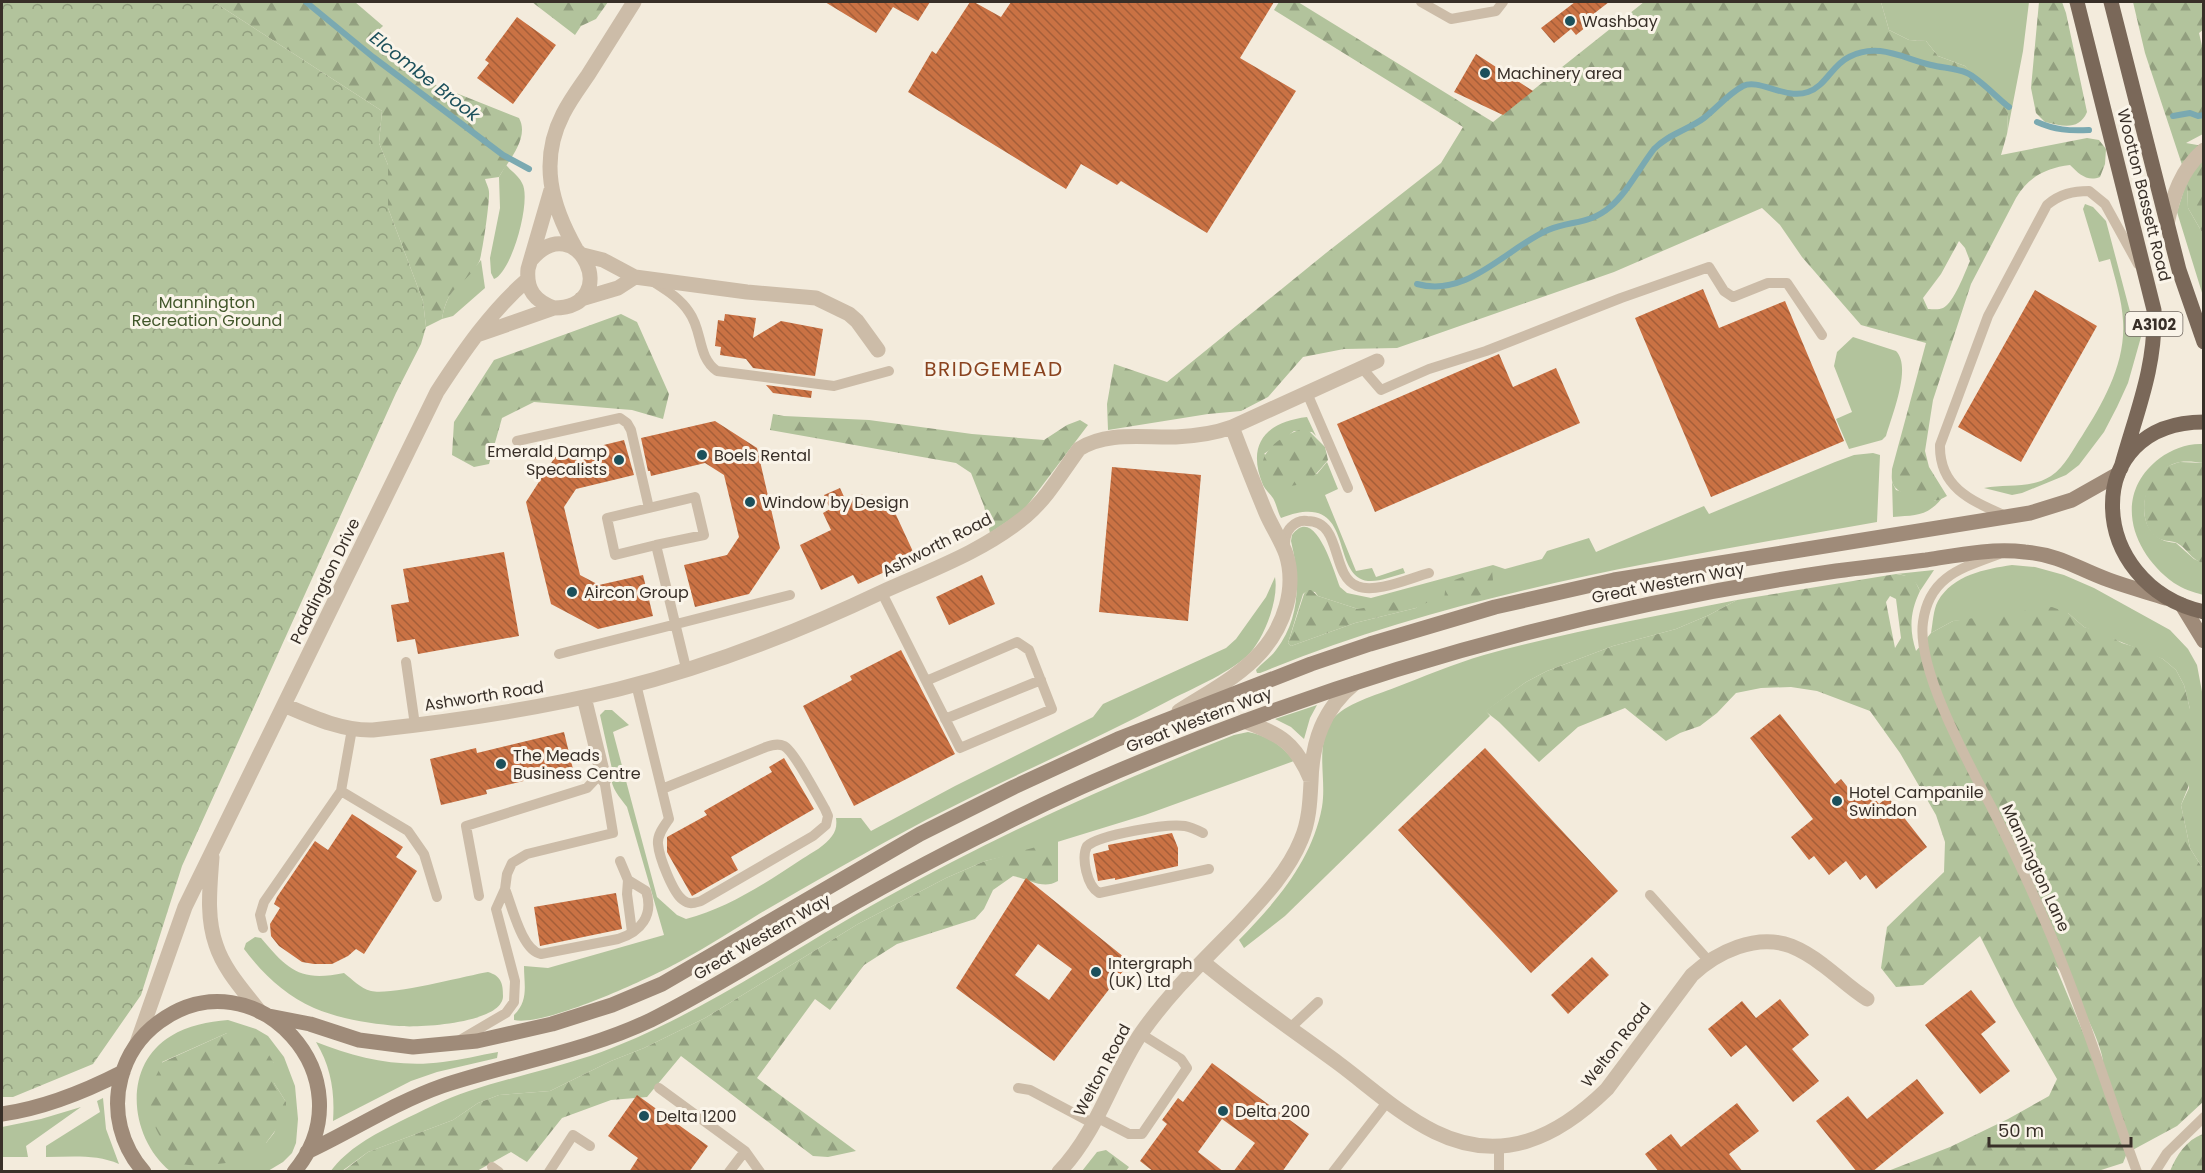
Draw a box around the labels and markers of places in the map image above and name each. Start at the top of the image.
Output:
place label: Washbay [1582,10,1658,33]
marker: Washbay [1563,14,1577,28]
place label: Machinery area [1497,62,1622,85]
marker: Machinery area [1478,66,1492,80]
place label: Emerald Damp Specalists [487,440,607,481]
place label: Boels Rental [714,444,811,467]
marker: Boels Rental [695,448,709,462]
marker: Emerald Damp Specalists [612,453,626,467]
place label: Window by Design [762,491,909,514]
marker: Window by Design [743,495,757,509]
place label: Aircon Group [584,581,689,604]
marker: Aircon Group [565,585,579,599]
place label: The Meads Business Centre [513,744,641,785]
marker: The Meads Business Centre [494,757,508,771]
place label: Hotel Campanile Swindon [1849,781,1984,822]
marker: Hotel Campanile Swindon [1830,794,1844,808]
place label: Intergraph (UK) Ltd [1108,952,1193,993]
marker: Intergraph (UK) Ltd [1089,965,1103,979]
place label: Delta 200 [1235,1100,1310,1123]
marker: Delta 200 [1216,1104,1230,1118]
place label: Delta 1200 [656,1105,737,1128]
marker: Delta 1200 [637,1109,651,1123]

